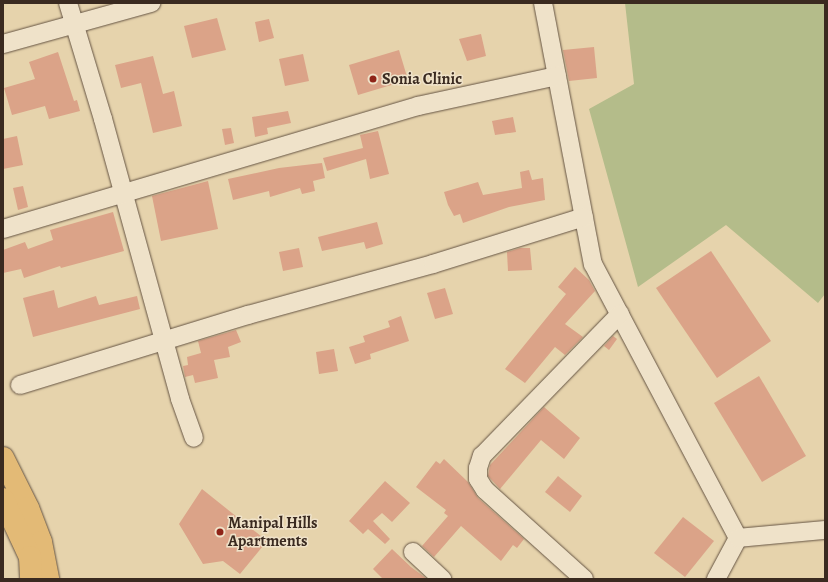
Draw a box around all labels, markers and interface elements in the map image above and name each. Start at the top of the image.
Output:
place label: Sonia Clinic [382,69,462,89]
marker: Sonia Clinic [367,73,379,85]
place label: Manipal Hills Apartments [228,513,317,551]
marker: Manipal Hills Apartments [215,527,225,537]

